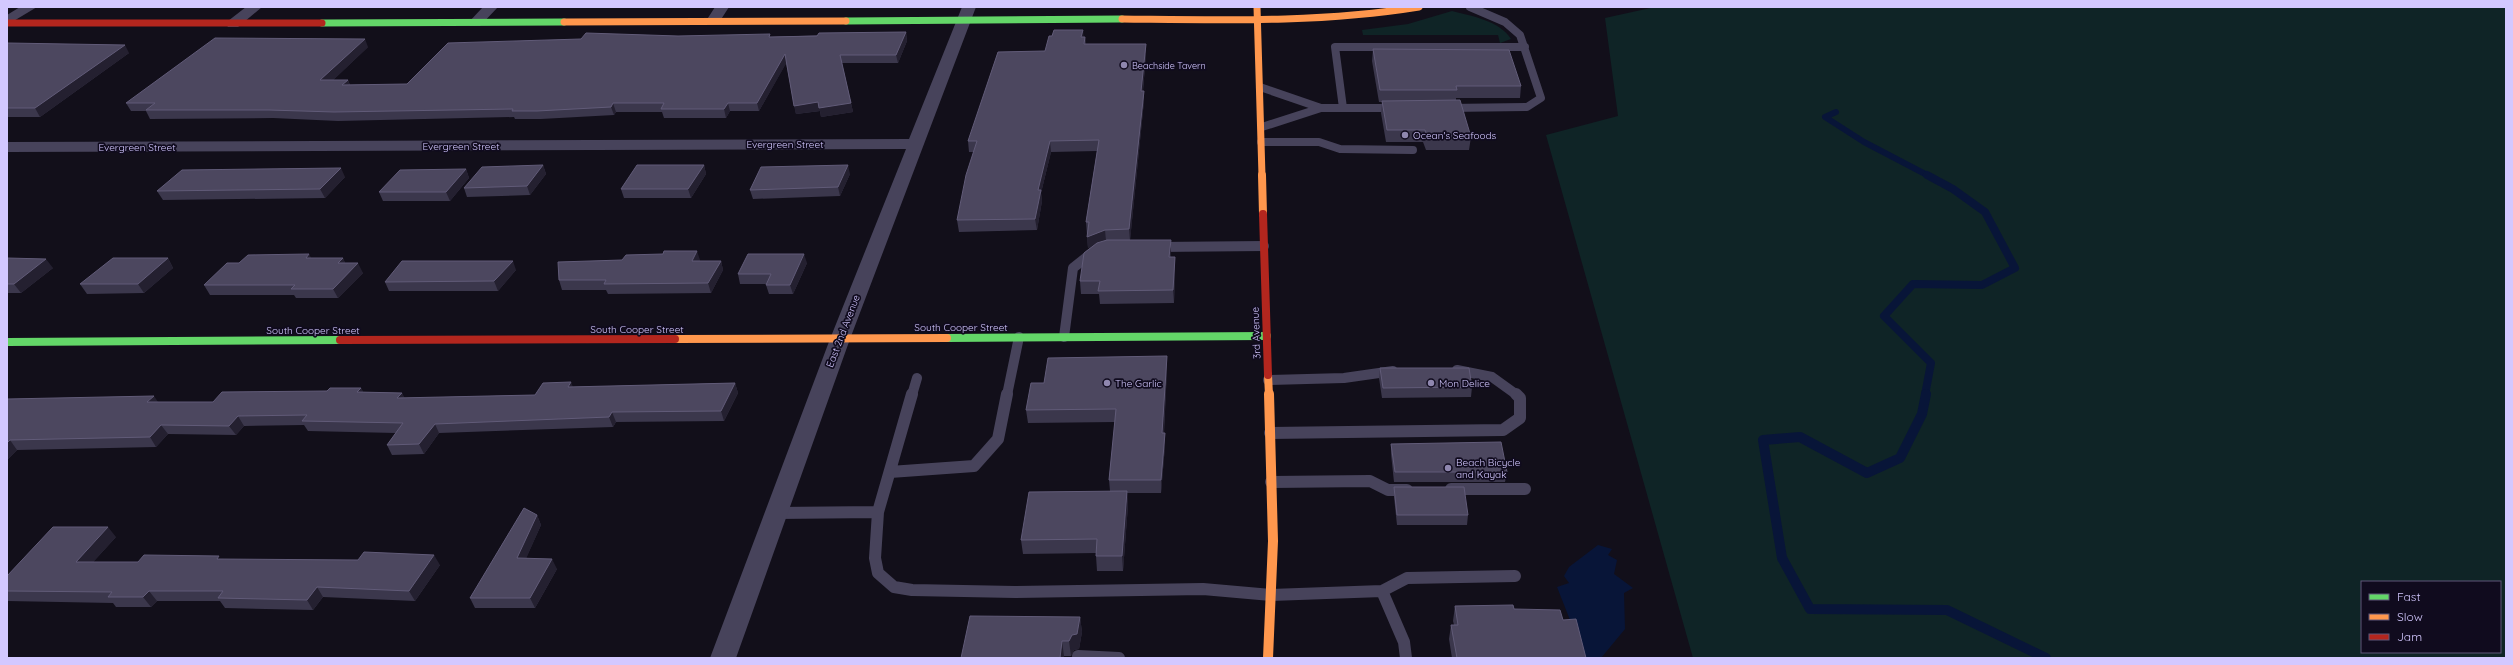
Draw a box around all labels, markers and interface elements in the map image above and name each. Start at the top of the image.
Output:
marker: Beachside Tavern [1119,60,1129,70]
place label: Beachside Tavern [1132,60,1206,71]
place label: Ocean's Seafoods [1413,129,1497,142]
marker: Ocean's Seafoods [1400,130,1410,140]
street label: Evergreen Street [746,138,824,151]
street label: Evergreen Street [422,140,500,153]
street label: Evergreen Street [98,141,176,154]
street label: East 2nd Avenue [823,292,863,369]
street label: 3rd Avenue [1249,307,1263,359]
street label: South Cooper Street [914,321,1008,334]
street label: South Cooper Street [590,323,684,336]
street label: South Cooper Street [266,324,360,337]
place label: The Garlic [1115,377,1162,390]
place label: Mon Delice [1439,377,1490,390]
marker: The Garlic [1102,378,1112,388]
marker: Mon Delice [1426,378,1436,388]
place label: Beach Bicycle and Kayak [1456,456,1521,481]
marker: Beach Bicycle and Kayak [1443,463,1453,473]
legend [2361,581,2501,653]
text: Fast [2397,589,2421,604]
text: Slow [2397,609,2423,624]
text: Jam [2397,629,2422,644]

